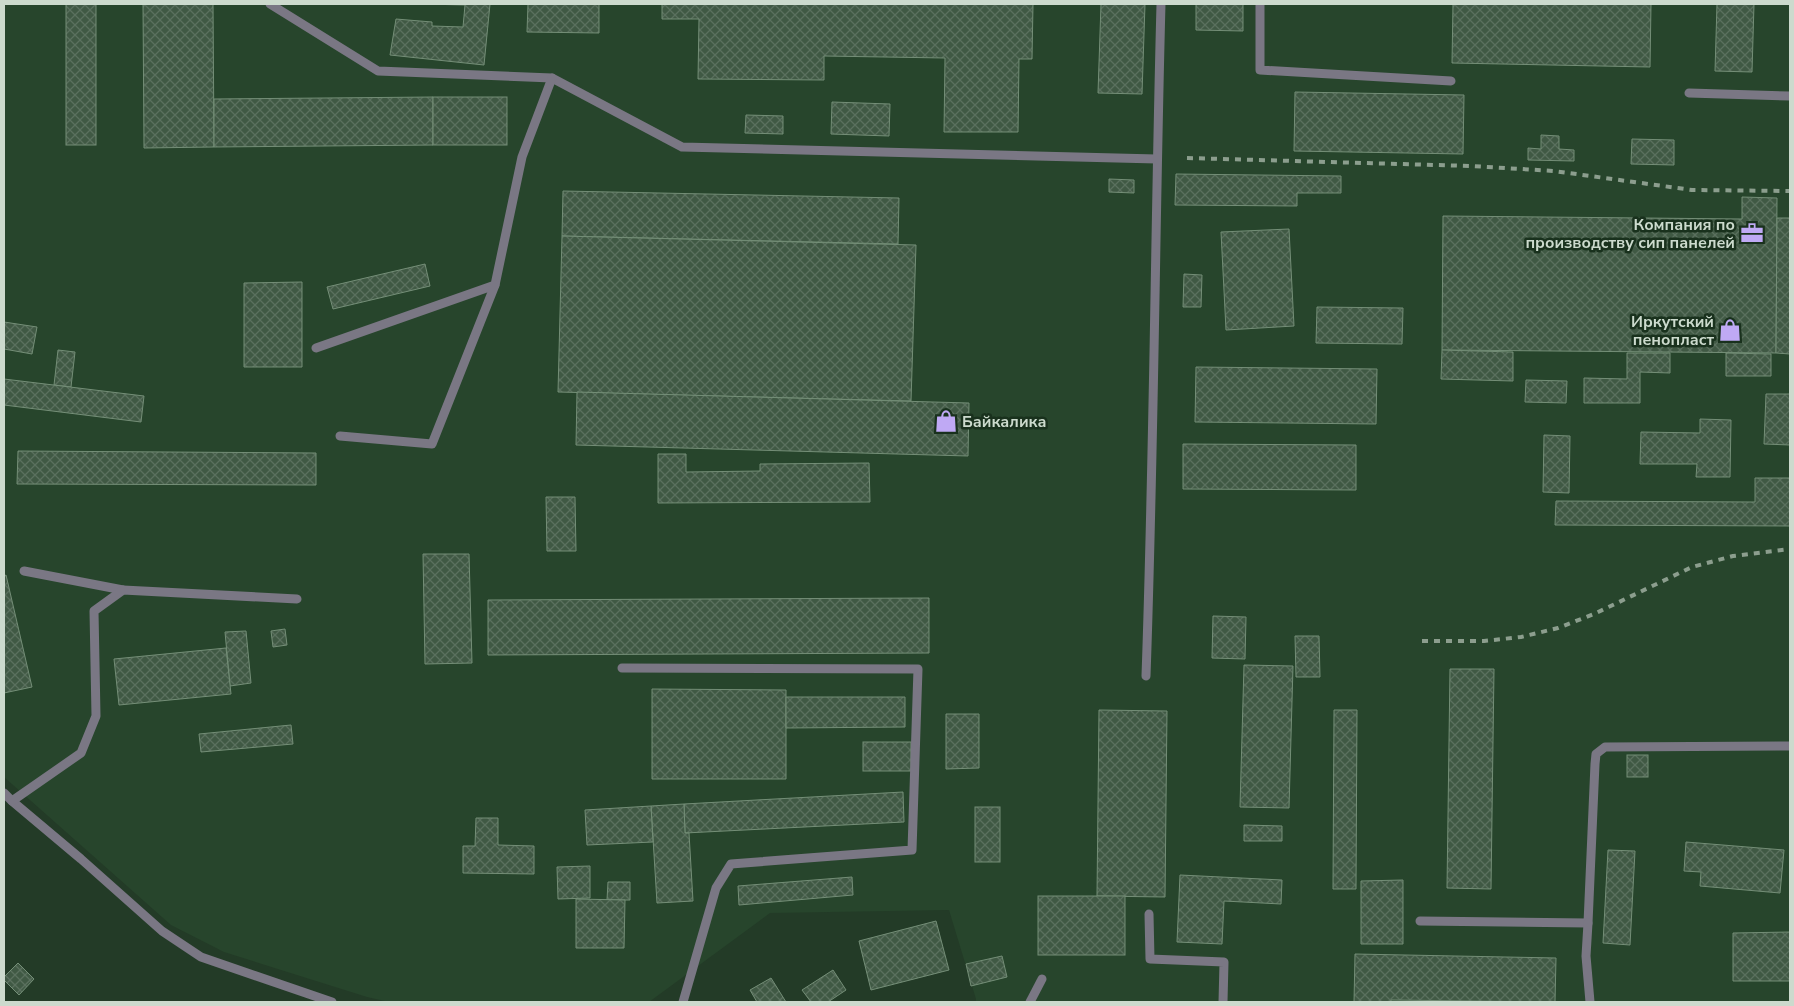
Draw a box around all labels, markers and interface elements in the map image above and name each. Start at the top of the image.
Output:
place label: Компания по производству сип панелей [1525,214,1735,254]
office icon: Компания по производству сип панелей [1739,220,1765,246]
place label: Иркутский пенопласт [1631,311,1714,351]
shop icon: Иркутский пенопласт [1717,317,1743,343]
shop icon: Байкалика [933,408,959,434]
place label: Байкалика [962,411,1046,433]

